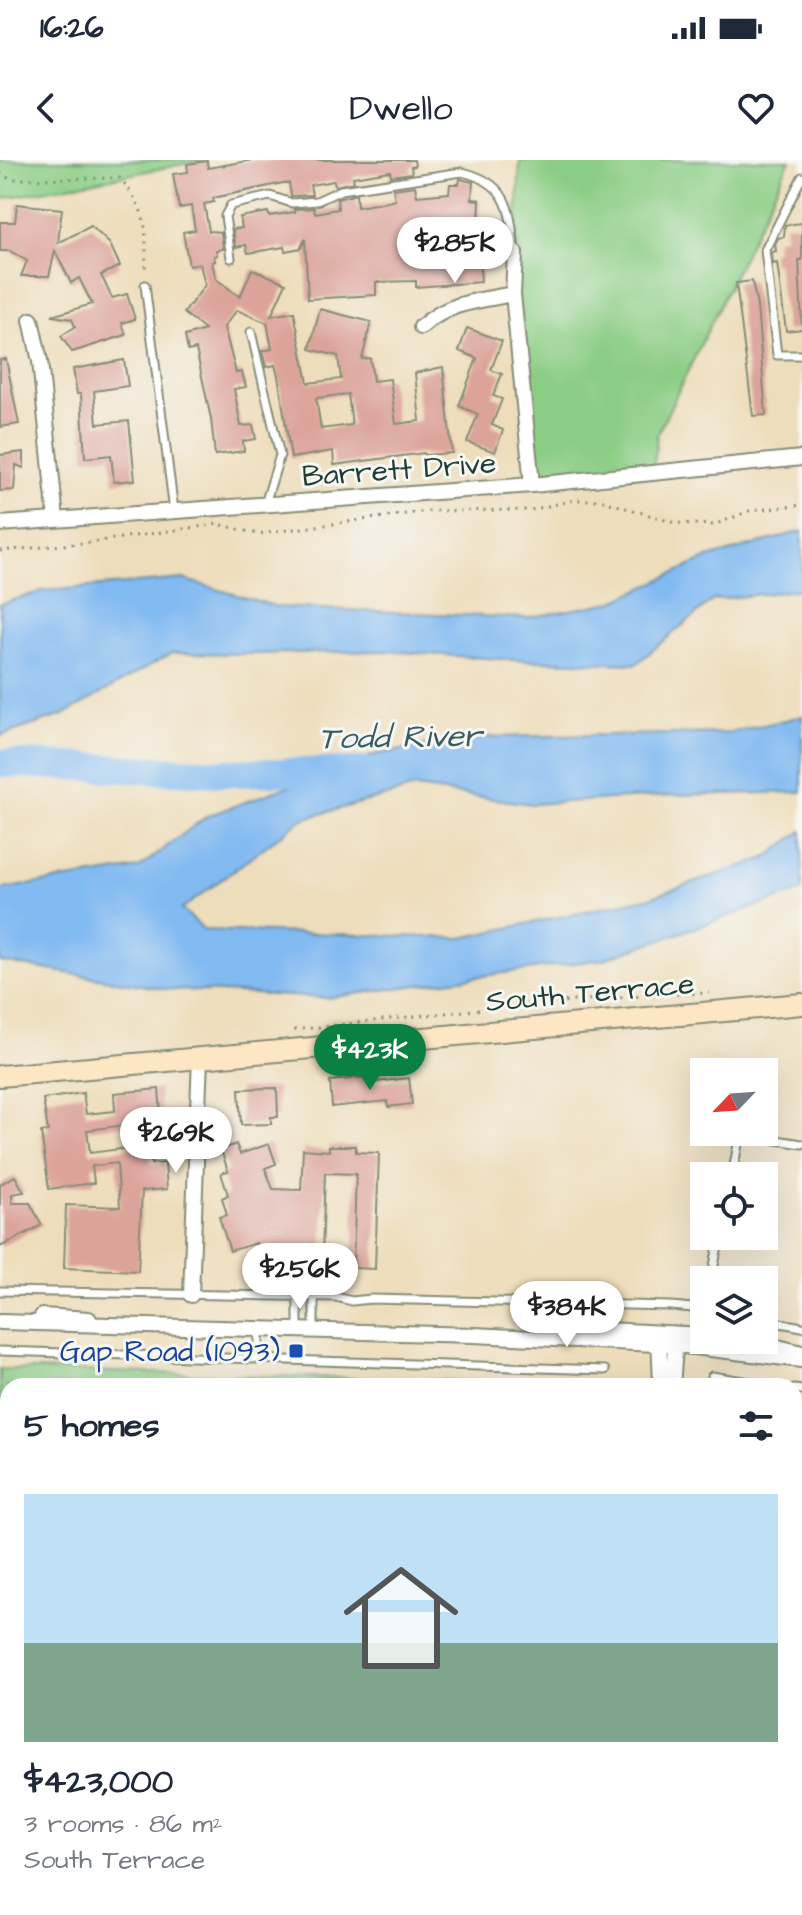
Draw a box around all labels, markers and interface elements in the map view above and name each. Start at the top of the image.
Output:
text: 16:26 [40,7,104,49]
text: Dwello [349,83,453,134]
icon: back [24,86,68,130]
icon: heart [734,86,778,130]
pin: $285K [399,217,511,285]
text: $285K [415,225,495,261]
street label: Barrett Drive [301,442,498,498]
water label: Todd River [318,714,485,761]
street label: South Terrace [484,963,696,1023]
pin: $423K [314,1024,426,1092]
text: $423K [332,1032,408,1068]
north arrow [690,1058,778,1146]
map controls [690,1058,778,1354]
pin: $269K [120,1107,232,1175]
text: $269K [138,1115,214,1151]
button: locate [690,1162,778,1250]
pin: $256K [244,1243,356,1311]
text: $256K [260,1251,340,1287]
button: layers [690,1266,778,1354]
pin: $384K [511,1281,623,1349]
text: $384K [528,1289,606,1325]
place label: Gap Road (1093) [60,1331,280,1373]
marker: Gap Road (1093) [287,1342,305,1360]
text: 5 homes [24,1402,160,1450]
icon: filters [734,1404,778,1448]
icon: home [329,1546,473,1690]
text: $423,000 [24,1758,173,1806]
text: 3 rooms · 86 m² [24,1806,223,1842]
text: South Terrace [24,1842,205,1878]

